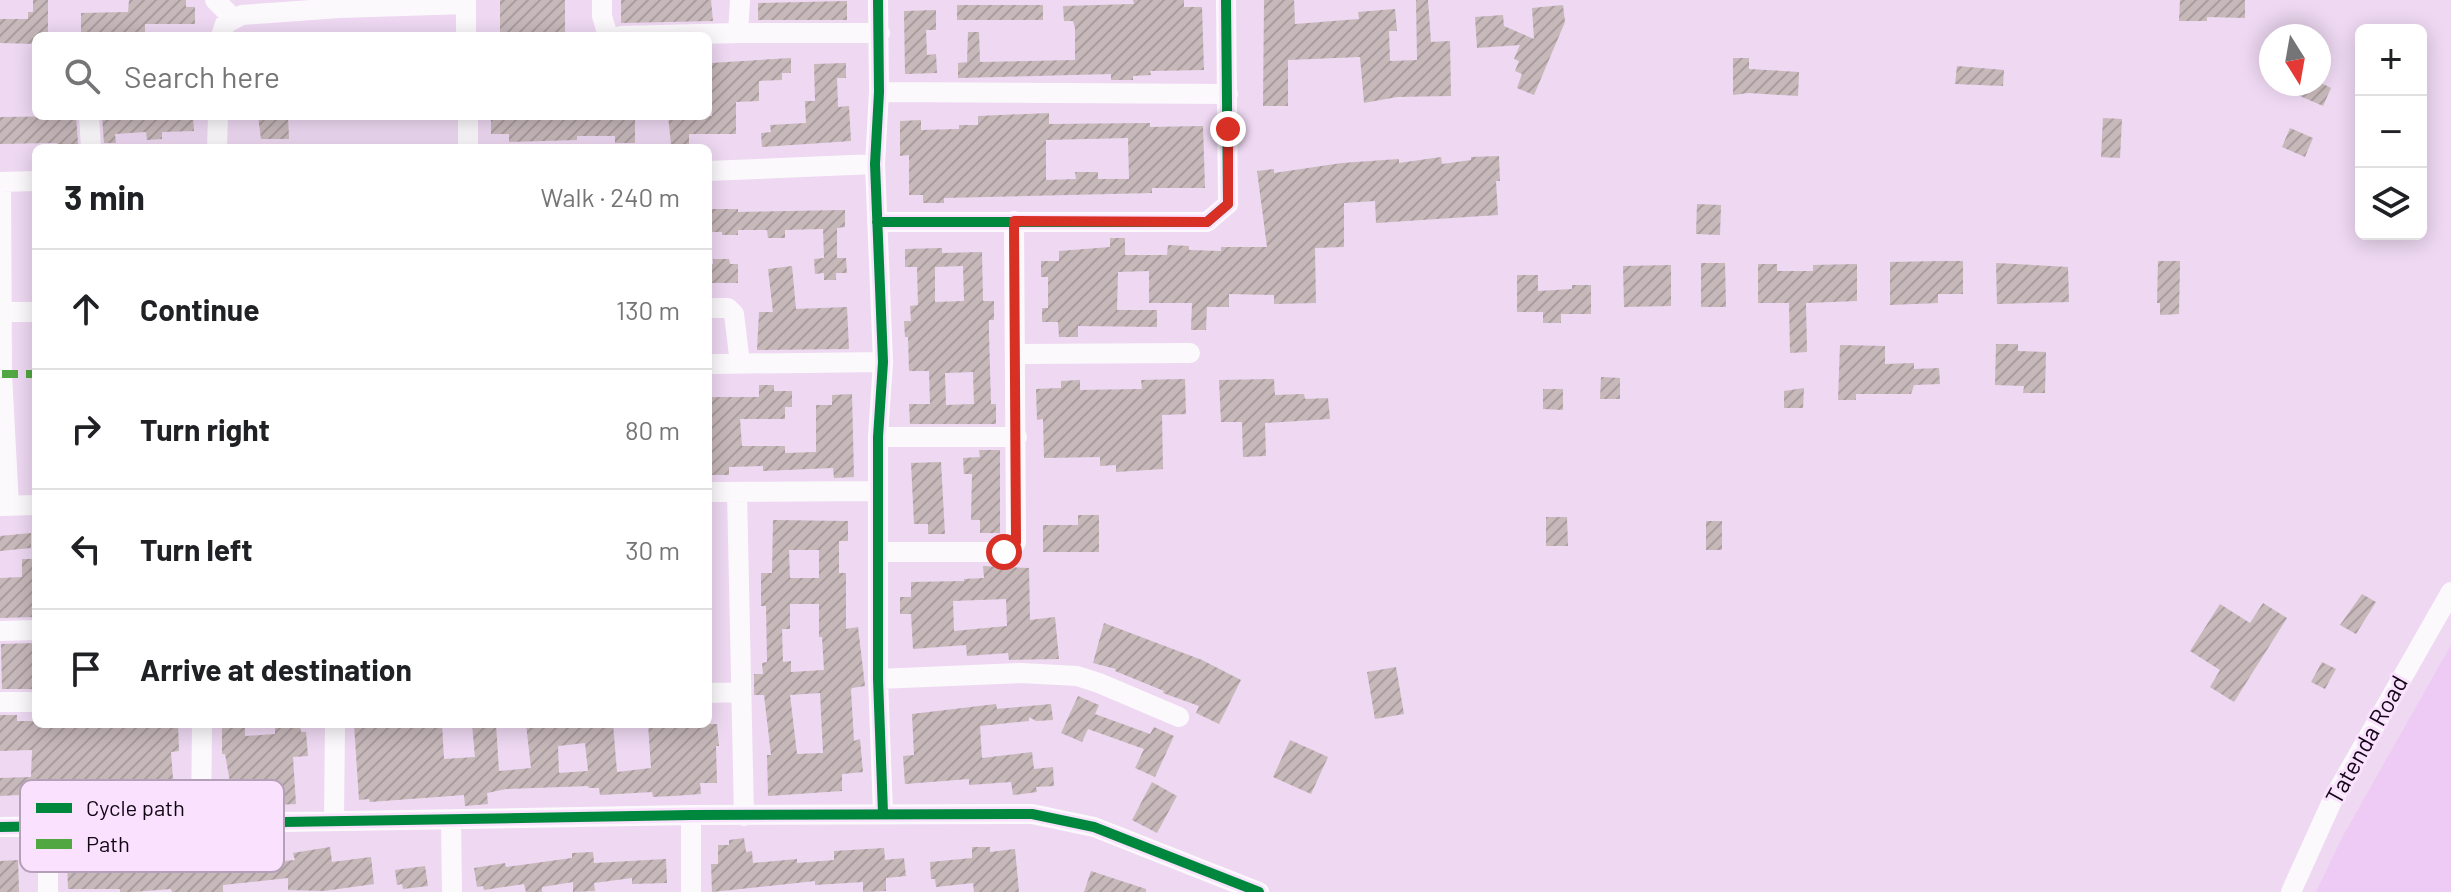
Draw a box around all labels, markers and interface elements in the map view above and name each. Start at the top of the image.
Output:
north arrow [2259,24,2331,96]
map controls [2355,24,2427,240]
button: + [2355,24,2427,96]
search box [32,32,712,120]
icon: search [60,54,104,98]
text: Search here [124,58,280,94]
button: − [2355,96,2427,168]
route end [1210,111,1246,147]
button: layers [2355,168,2427,240]
text: 3 min [64,176,145,217]
text: Walk · 240 m [541,181,680,212]
icon: ahead [64,287,108,331]
text: Continue [140,291,260,327]
text: 130 m [616,294,680,325]
icon: right [64,407,108,451]
text: Turn right [140,411,270,447]
text: 80 m [625,414,680,445]
icon: left [64,527,108,571]
text: Turn left [140,531,253,567]
text: 30 m [625,534,680,565]
route start [986,534,1022,570]
icon: arrive [64,647,108,691]
text: Arrive at destination [140,651,412,687]
street label: Tatenda Road [2318,670,2413,809]
legend [20,780,284,872]
text: Cycle path [86,794,185,820]
text: Path [86,830,130,856]

